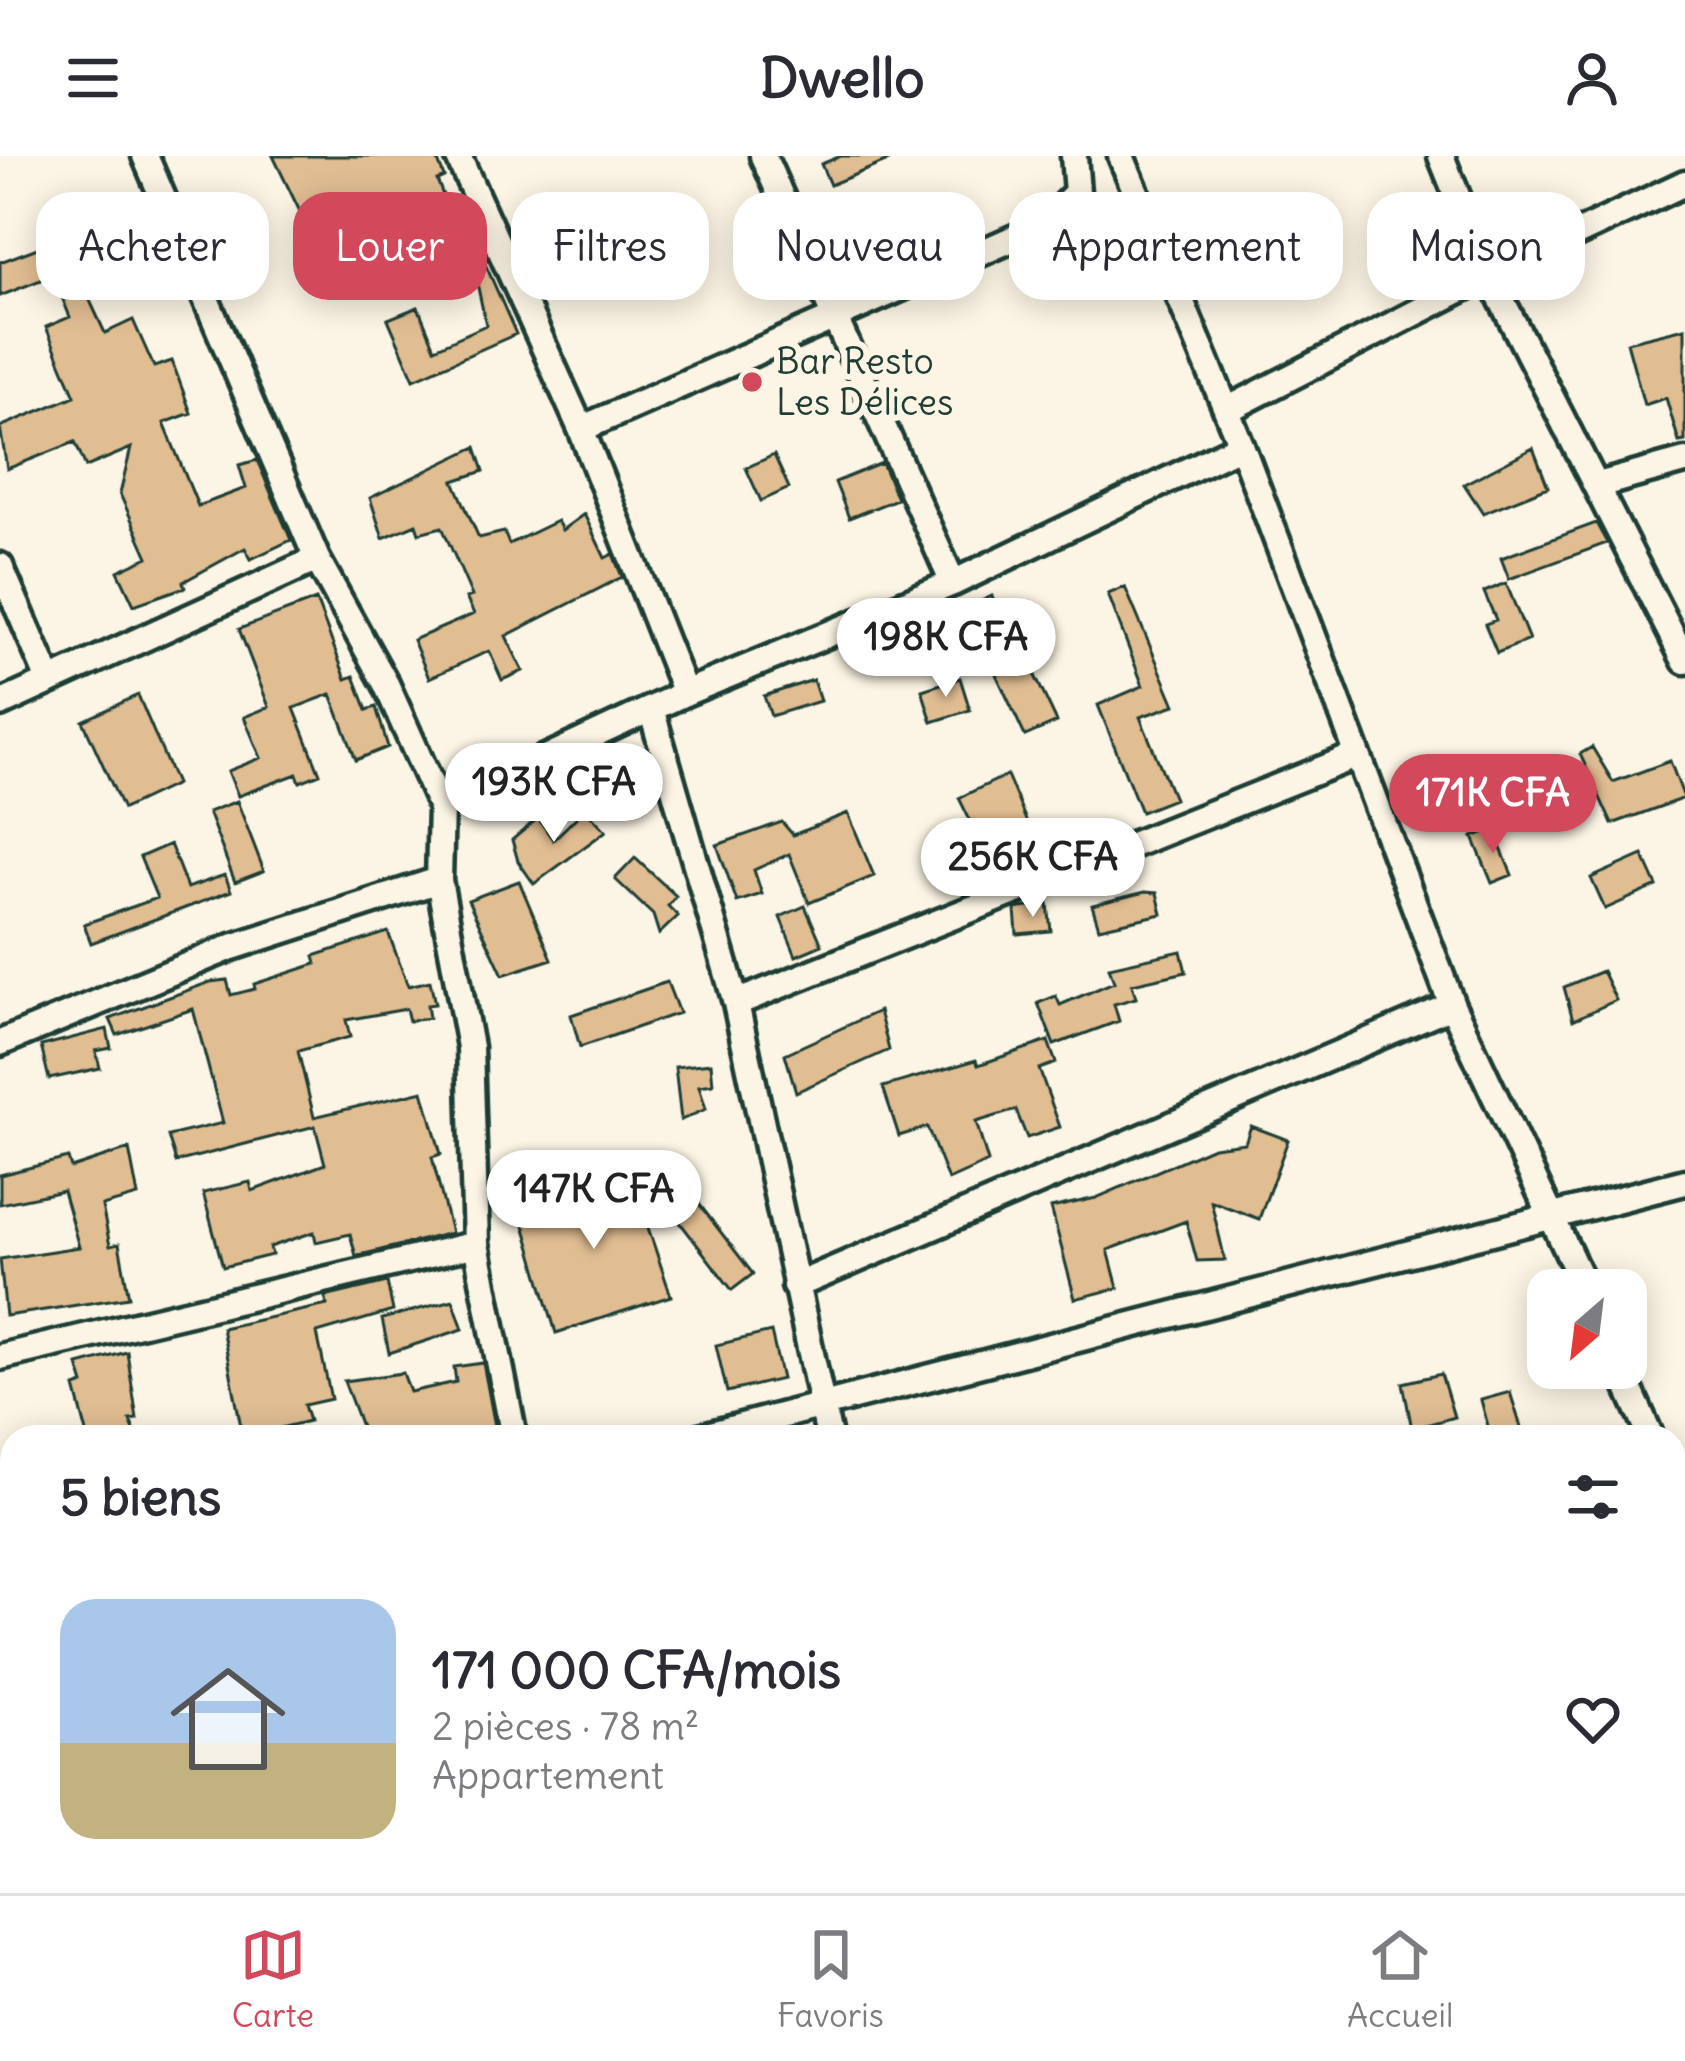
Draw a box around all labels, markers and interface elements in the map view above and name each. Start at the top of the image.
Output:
text: Dwello [760,44,925,112]
icon: menu [60,45,126,111]
icon: person [1559,45,1625,111]
chip: Acheter [36,192,269,300]
chip: Louer [293,192,487,300]
chip: Filtres [511,192,709,300]
chip: Nouveau [733,192,985,300]
chip: Appartement [1009,192,1343,300]
chip: Maison [1367,192,1585,300]
place label: Bar Resto Les Délices [776,339,953,425]
marker: Bar Resto Les Délices [739,369,765,395]
pin: 198K CFA [822,598,1070,700]
text: 198K CFA [864,612,1028,661]
pin: 193K CFA [430,743,678,845]
pin: 171K CFA [1369,754,1617,856]
text: 193K CFA [472,757,636,806]
text: 171K CFA [1416,768,1570,817]
pin: 256K CFA [909,818,1157,920]
text: 256K CFA [948,832,1118,881]
pin: 147K CFA [470,1150,718,1252]
text: 147K CFA [514,1164,674,1213]
north arrow [1527,1269,1647,1389]
map controls [1527,1269,1647,1389]
icon: filters [1560,1464,1626,1530]
text: 5 biens [60,1465,221,1529]
text: 171 000 CFA/mois [432,1638,841,1702]
icon: home [156,1647,300,1791]
icon: heart [1560,1686,1626,1752]
text: 2 pièces · 78 m² [432,1702,699,1751]
text: Appartement [432,1751,664,1800]
tab: Carte [232,1922,314,2036]
tab: Favoris [777,1922,884,2036]
tab: Accueil [1347,1922,1453,2036]

